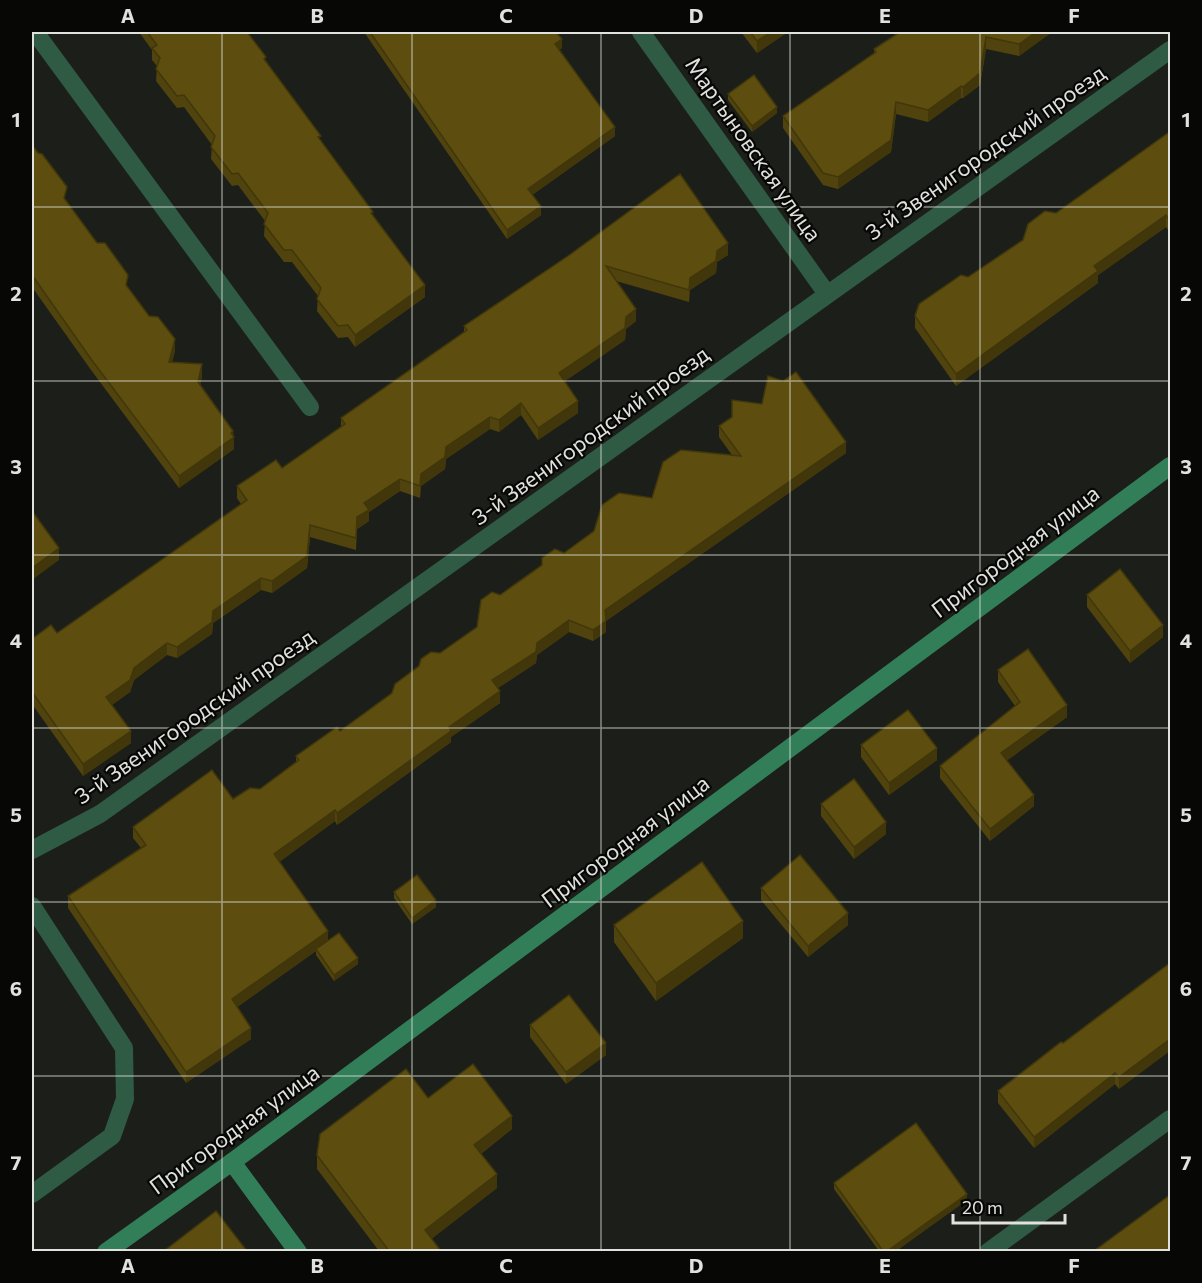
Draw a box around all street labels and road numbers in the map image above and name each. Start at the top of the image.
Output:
street label: Мартыновская улица [680,52,828,246]
street label: 3-й Звенигородский проезд [860,59,1110,245]
street label: 3-й Звенигородский проезд [466,340,714,530]
street label: Пригородная улица [926,479,1104,623]
street label: 3-й Звенигородский проезд [69,623,319,809]
street label: Пригородная улица [536,769,714,913]
street label: Пригородная улица [144,1058,324,1200]

